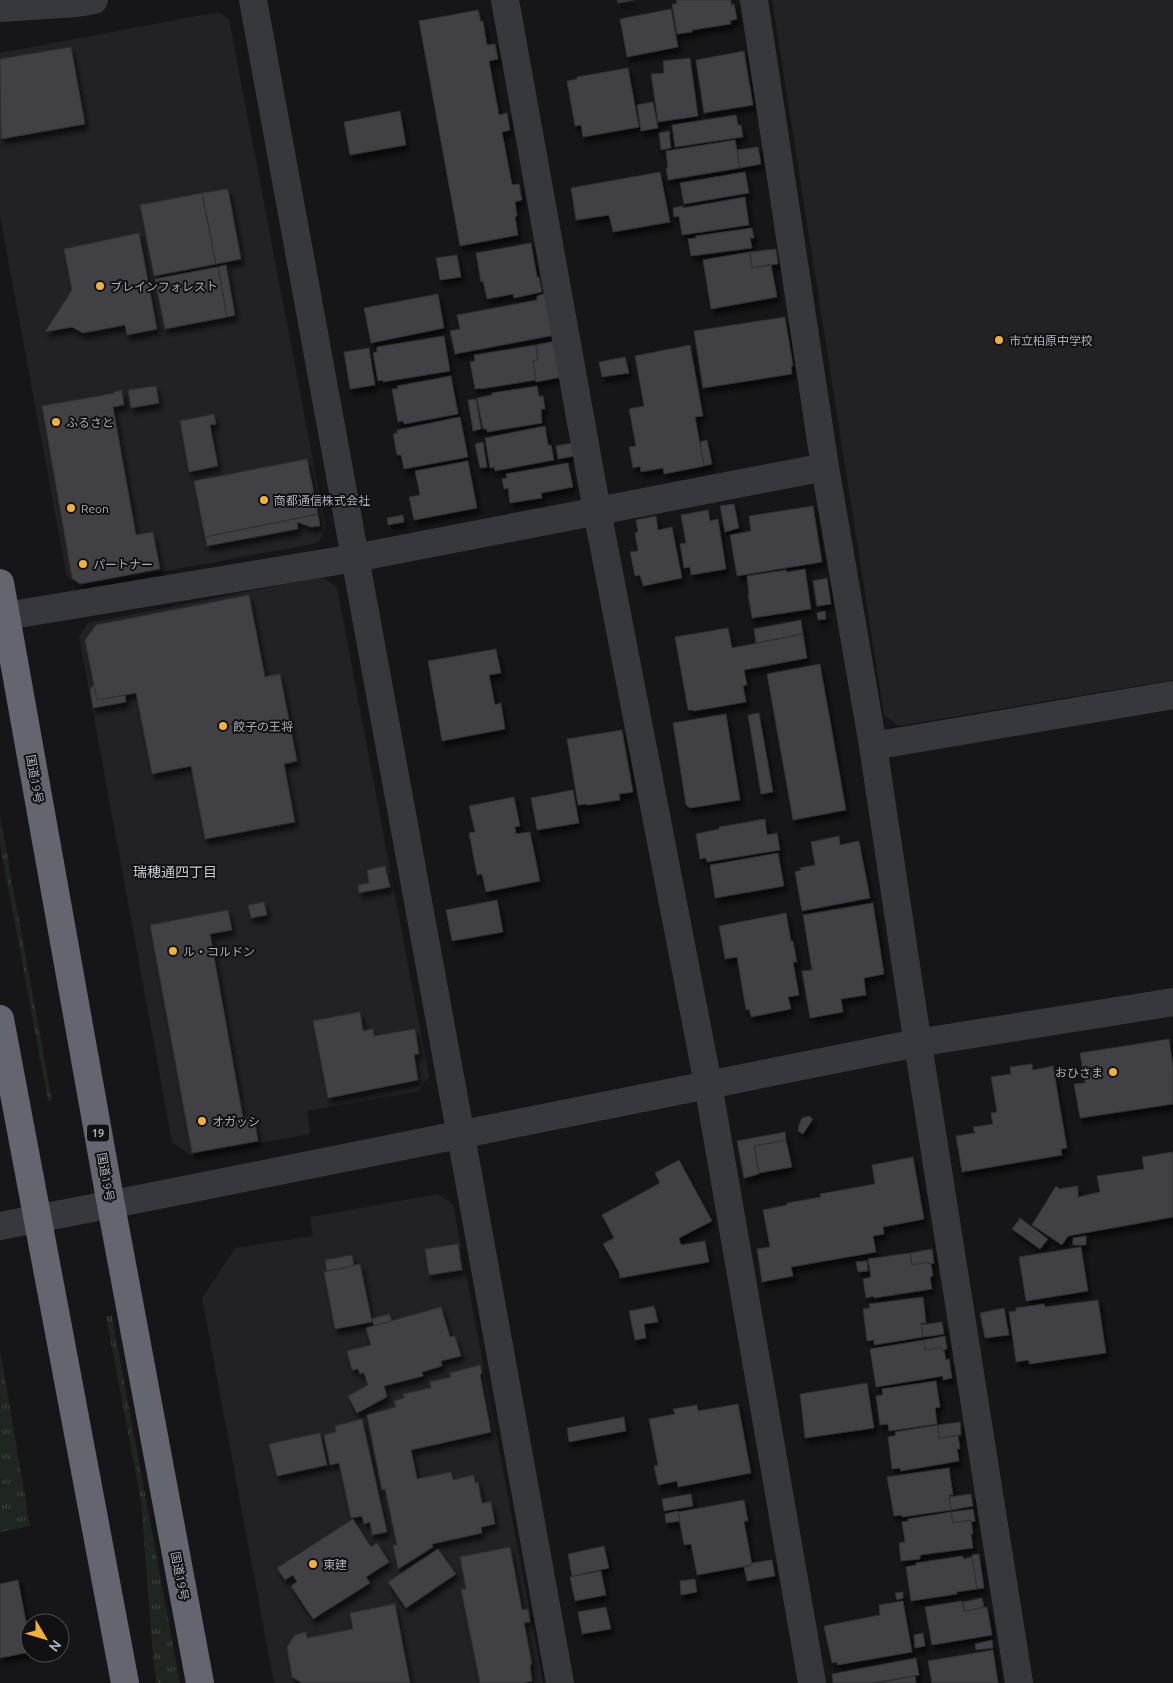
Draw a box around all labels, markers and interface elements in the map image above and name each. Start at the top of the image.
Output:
marker: ブレインフォレスト [94,280,106,292]
place label: ブレインフォレスト [110,280,218,293]
marker: 市立柏原中学校 [993,334,1005,346]
place label: 市立柏原中学校 [1009,334,1093,347]
marker: ふるさと [50,416,62,428]
place label: ふるさと [66,416,114,429]
marker: 商都通信株式会社 [258,494,270,506]
place label: 商都通信株式会社 [274,494,370,507]
marker: Reon [65,502,77,514]
place label: Reon [81,502,109,515]
marker: パートナー [77,558,89,570]
place label: パートナー [93,558,153,571]
marker: 餃子の王将 [217,720,229,732]
place label: 餃子の王将 [233,720,293,733]
street label: 国道19号 [24,753,46,805]
district label: 瑞穂通四丁目 [133,864,217,880]
marker: ル・コルドン [167,945,179,957]
place label: ル・コルドン [183,945,255,958]
place label: おひさま [1055,1066,1103,1079]
marker: おひさま [1107,1066,1119,1078]
marker: オガッシ [196,1115,208,1127]
place label: オガッシ [212,1115,260,1128]
road number: 19 [87,1124,109,1142]
street label: 国道19号 [95,1151,117,1203]
street label: 国道19号 [169,1550,191,1602]
marker: 東建 [307,1558,319,1570]
place label: 東建 [323,1558,347,1571]
north arrow [20,1613,70,1663]
text: N [46,1637,65,1655]

